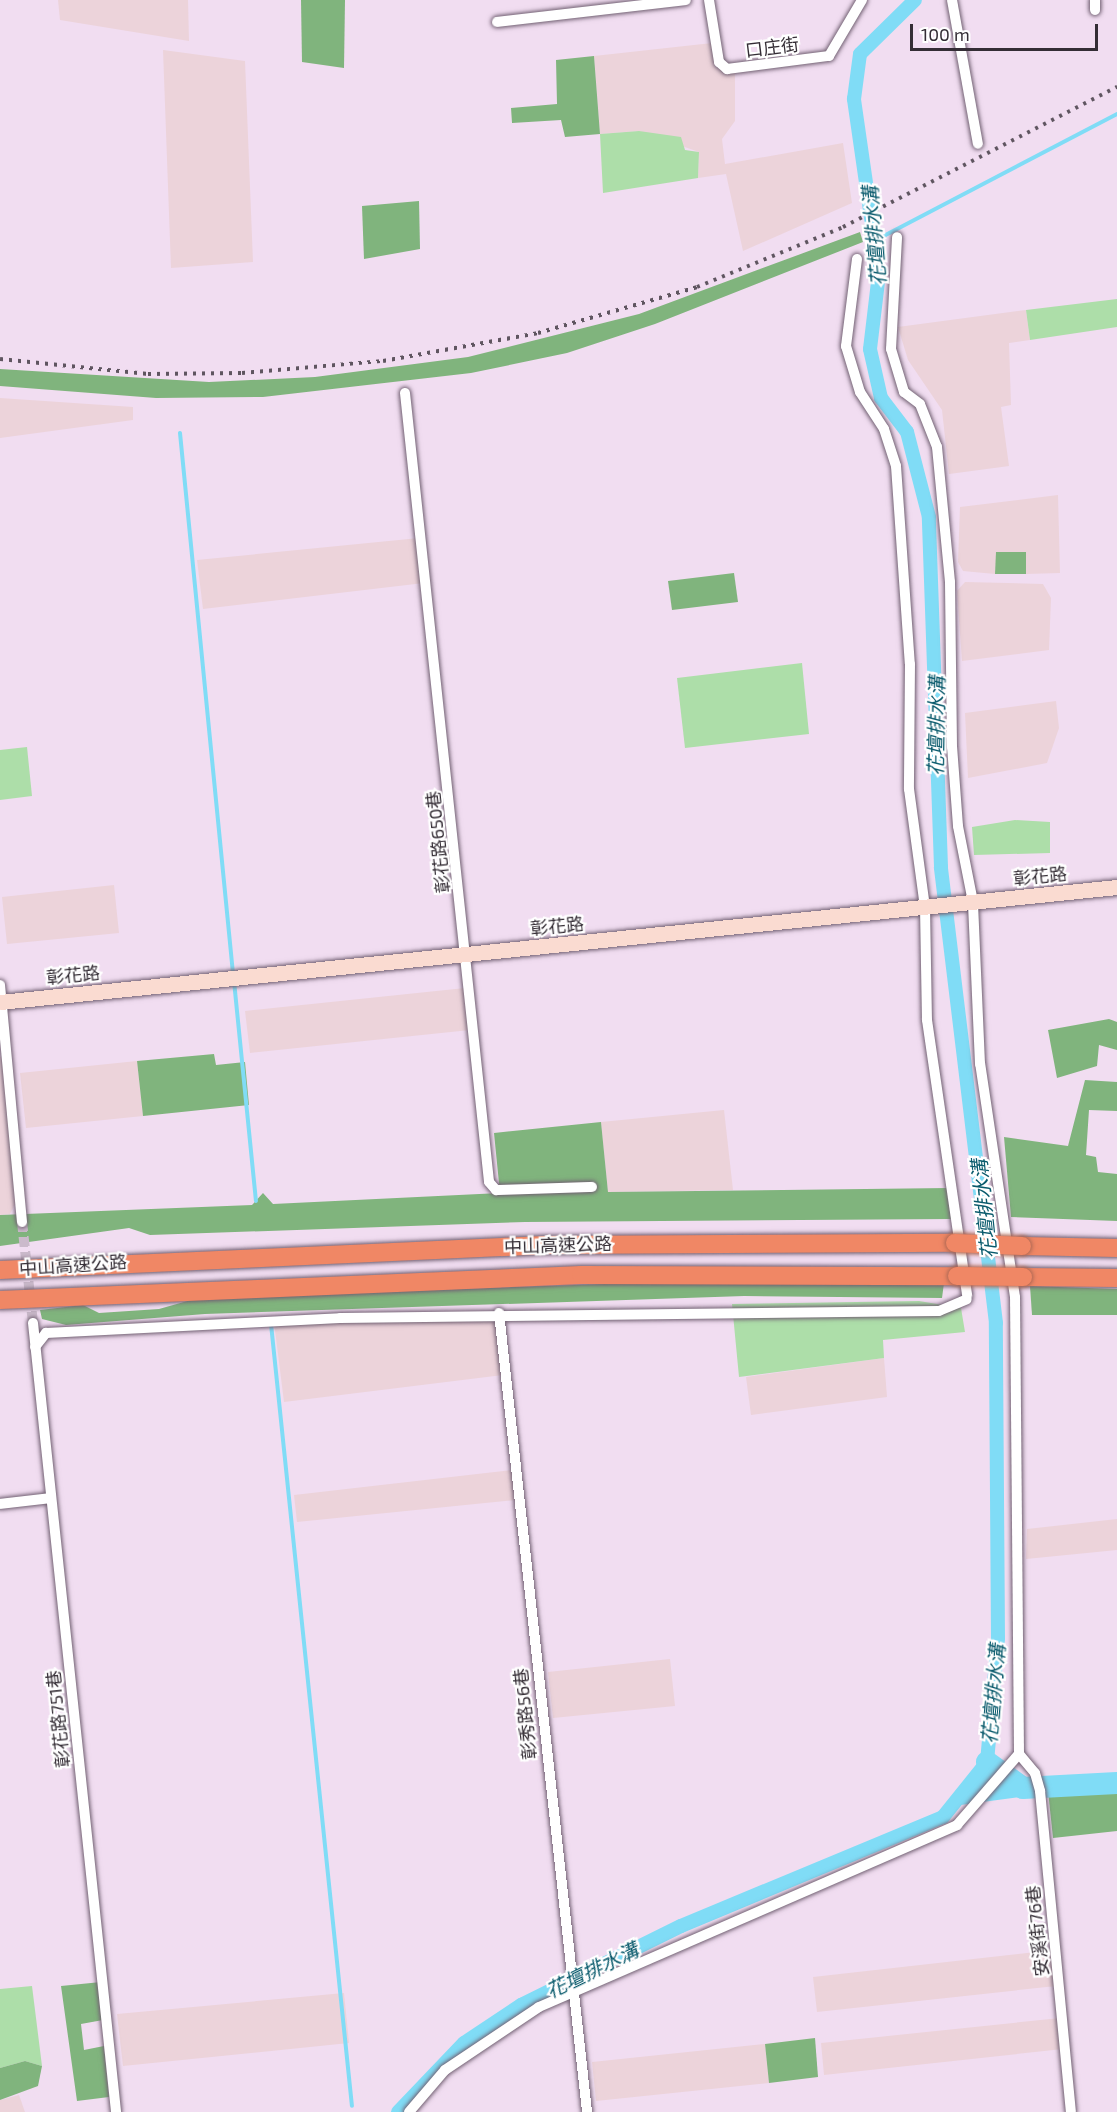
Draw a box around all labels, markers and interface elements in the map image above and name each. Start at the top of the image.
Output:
scale bar [913,12,1100,50]
text: 100 m [921,23,970,45]
street label: 口庄街 [744,33,800,61]
water label: 花壇排水溝 [858,185,890,287]
water label: 花壇排水溝 [923,676,949,776]
street label: 彰花路650巷 [422,790,454,894]
street label: 彰花路 [1012,862,1068,890]
street label: 彰花路 [529,912,585,940]
street label: 彰花路 [45,961,101,989]
water label: 花壇排水溝 [967,1158,1001,1260]
street label: 中山高速公路 [504,1232,612,1258]
street label: 中山高速公路 [18,1250,128,1280]
water label: 花壇排水溝 [977,1643,1009,1745]
street label: 彰秀路56巷 [509,1667,541,1761]
street label: 彰花路751巷 [42,1669,74,1769]
street label: 安溪街76巷 [1021,1884,1053,1978]
water label: 花壇排水溝 [542,1937,642,2003]

